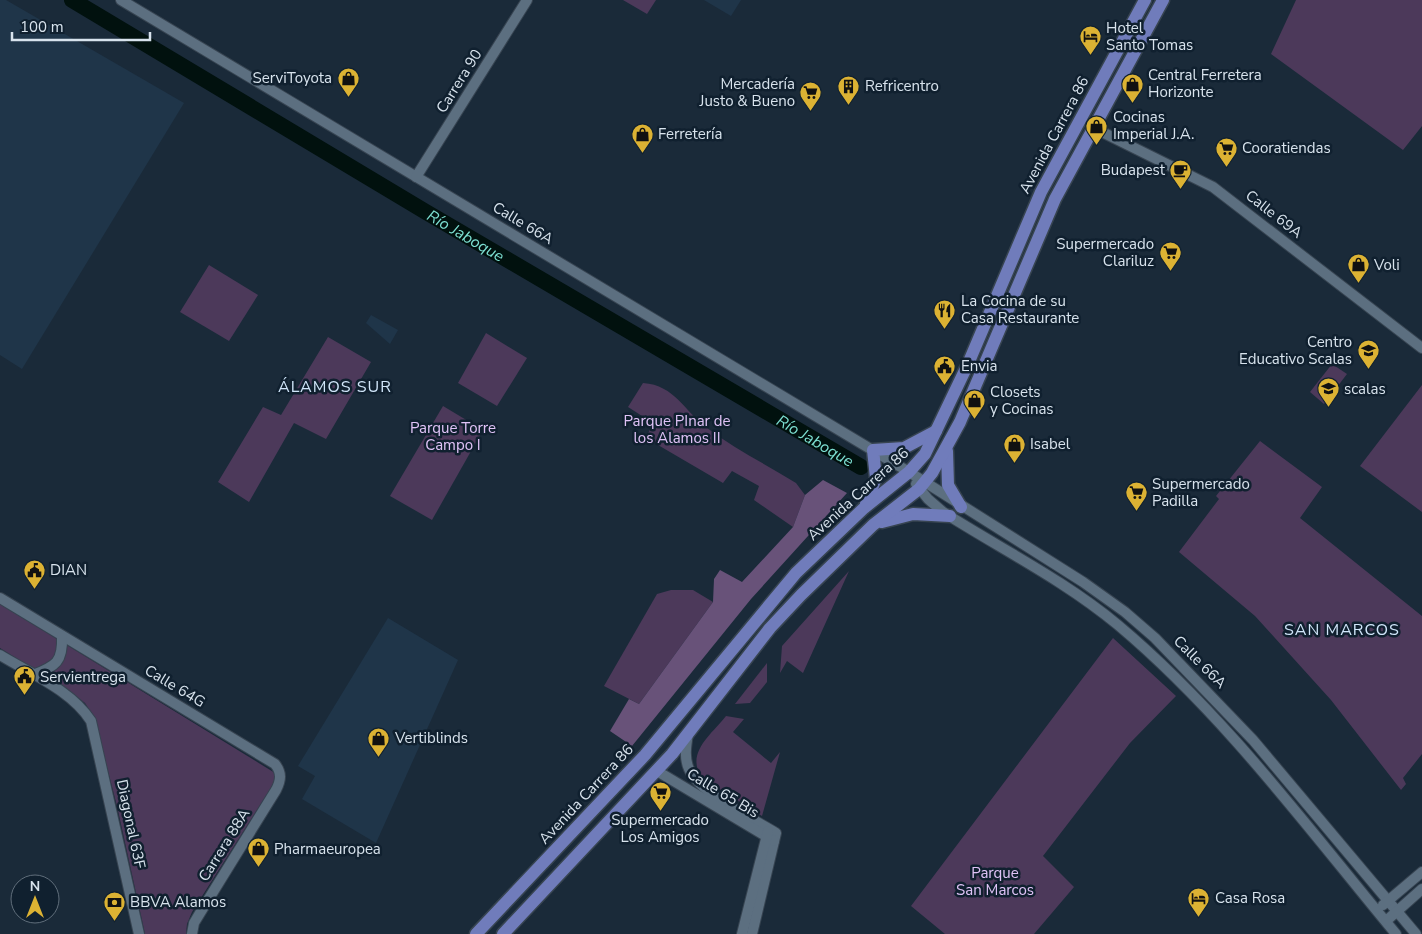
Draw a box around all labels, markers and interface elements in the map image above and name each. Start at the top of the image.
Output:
scale bar [12,10,150,42]
text: 100 m [20,17,64,37]
place label: Hotel Santo Tomas [1106,18,1193,55]
hotel icon: Hotel Santo Tomas [1078,25,1102,56]
street label: Carrera 90 [432,45,486,117]
place label: Central Ferretera Horizonte [1148,65,1262,102]
shop icon: ServiToyota [336,66,360,97]
place label: ServiToyota [253,68,332,88]
shop icon: Central Ferretera Horizonte [1120,72,1144,103]
street label: Avenida Carrera 86 [1015,73,1093,197]
place label: Mercadería Justo & Bueno [699,74,795,111]
building icon: Refricentro [837,74,861,105]
place label: Refricentro [865,76,939,96]
supermarket icon: Mercadería Justo & Bueno [799,81,823,112]
place label: Cocinas Imperial J.A. [1113,107,1195,144]
shop icon: Cocinas Imperial J.A. [1085,114,1109,145]
shop icon: Ferretería [630,122,654,153]
place label: Ferretería [658,124,723,144]
supermarket icon: Cooratiendas [1214,136,1238,167]
place label: Cooratiendas [1242,138,1331,158]
cafe icon: Budapest [1169,158,1193,189]
place label: Budapest [1101,160,1166,180]
street label: Calle 69A [1241,185,1307,243]
street label: Calle 66A [489,197,557,249]
water label: Río Jaboque [423,205,509,268]
place label: Supermercado Clariluz [1056,234,1154,271]
supermarket icon: Supermercado Clariluz [1158,241,1182,272]
shop icon: Voli [1346,253,1370,284]
place label: Voli [1373,255,1400,275]
place label: La Cocina de su Casa Restaurante [961,291,1079,328]
restaurant icon: La Cocina de su Casa Restaurante [933,298,957,329]
place label: Centro Educativo Scalas [1239,332,1352,369]
school or university icon: Centro Educativo Scalas [1356,339,1380,370]
public building icon: Envia [933,354,957,385]
place label: Envia [961,356,997,376]
district label: ÁLAMOS SUR [278,376,392,398]
school or university icon: scalas [1316,377,1340,408]
place label: scalas [1344,379,1386,399]
place label: Closets y Cocinas [990,382,1054,419]
shop icon: Closets y Cocinas [962,389,986,420]
water label: Río Jaboque [772,410,858,473]
park label: Parque PInar de los Alamos II [623,411,731,448]
park label: Parque Torre Campo I [410,418,496,455]
shop icon: Isabel [1002,432,1026,463]
place label: Isabel [1030,434,1071,454]
street label: Avenida Carrera 86 [803,443,913,545]
place label: Supermercado Padilla [1152,474,1250,511]
supermarket icon: Supermercado Padilla [1124,481,1148,512]
public building icon: DIAN [22,558,46,589]
place label: DIAN [50,560,87,580]
district label: SAN MARCOS [1284,619,1400,641]
street label: Calle 66A [1169,631,1231,693]
street label: Calle 64G [141,660,209,712]
public building icon: Servientrega [12,665,36,696]
place label: Servientrega [40,667,126,687]
shop icon: Vertiblinds [367,726,391,757]
place label: Vertiblinds [394,728,468,748]
street label: Avenida Carrera 86 [534,740,638,848]
street label: Calle 65 Bis [683,764,763,822]
street label: Diagonal 63F [112,778,150,870]
supermarket icon: Supermercado Los Amigos [648,780,672,811]
street label: Carrera 88A [194,805,254,885]
place label: Supermercado Los Amigos [611,810,709,847]
shop icon: Pharmaeuropea [246,837,270,868]
place label: Pharmaeuropea [274,839,381,859]
park label: Parque San Marcos [956,863,1034,900]
north arrow [10,874,60,924]
text: N [30,877,40,896]
hotel icon: Casa Rosa [1187,886,1211,917]
place label: Casa Rosa [1215,888,1285,908]
bank icon: BBVA Alamos [102,890,126,921]
place label: BBVA Alamos [130,892,226,912]

